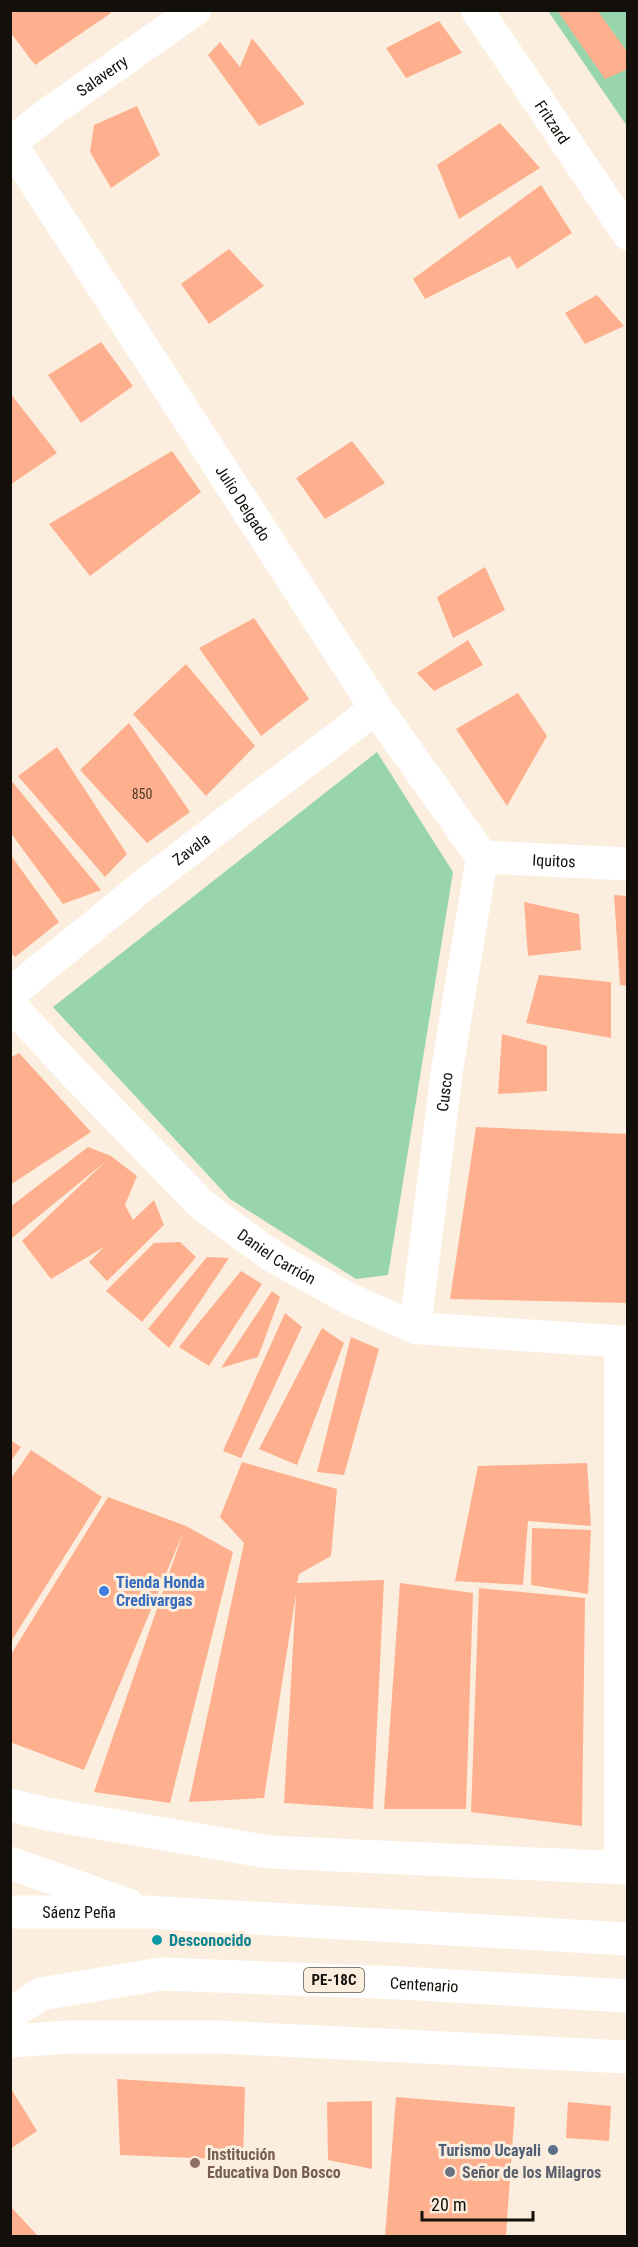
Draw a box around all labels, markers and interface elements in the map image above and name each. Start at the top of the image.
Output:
street label: Salaverry [73,51,131,100]
street label: Fritzard [531,97,574,147]
street label: Julio Delgado [212,462,275,544]
house number: 850 [132,786,152,802]
street label: Zavala [169,829,213,869]
street label: Iquitos [532,850,576,871]
street label: Cusco [432,1071,456,1113]
street label: Daniel Carrión [234,1225,319,1288]
place label: Tienda Honda Credivargas [116,1573,205,1610]
marker: Tienda Honda Credivargas [97,1584,111,1598]
street label: Sáenz Peña [42,1903,116,1922]
place label: Desconocido [169,1931,251,1950]
marker: Desconocido [150,1933,164,1947]
road number: PE-18C [304,1968,364,1992]
street label: Centenario [390,1973,459,1996]
place label: Turismo Ucayali [438,2141,541,2160]
marker: Turismo Ucayali [546,2143,560,2157]
place label: Institución Educativa Don Bosco [207,2145,341,2182]
marker: Institución Educativa Don Bosco [188,2156,202,2170]
place label: Señor de los Milagros [462,2163,601,2182]
marker: Señor de los Milagros [443,2165,457,2179]
scale bar [422,2184,533,2222]
text: 20 m [431,2194,466,2215]

